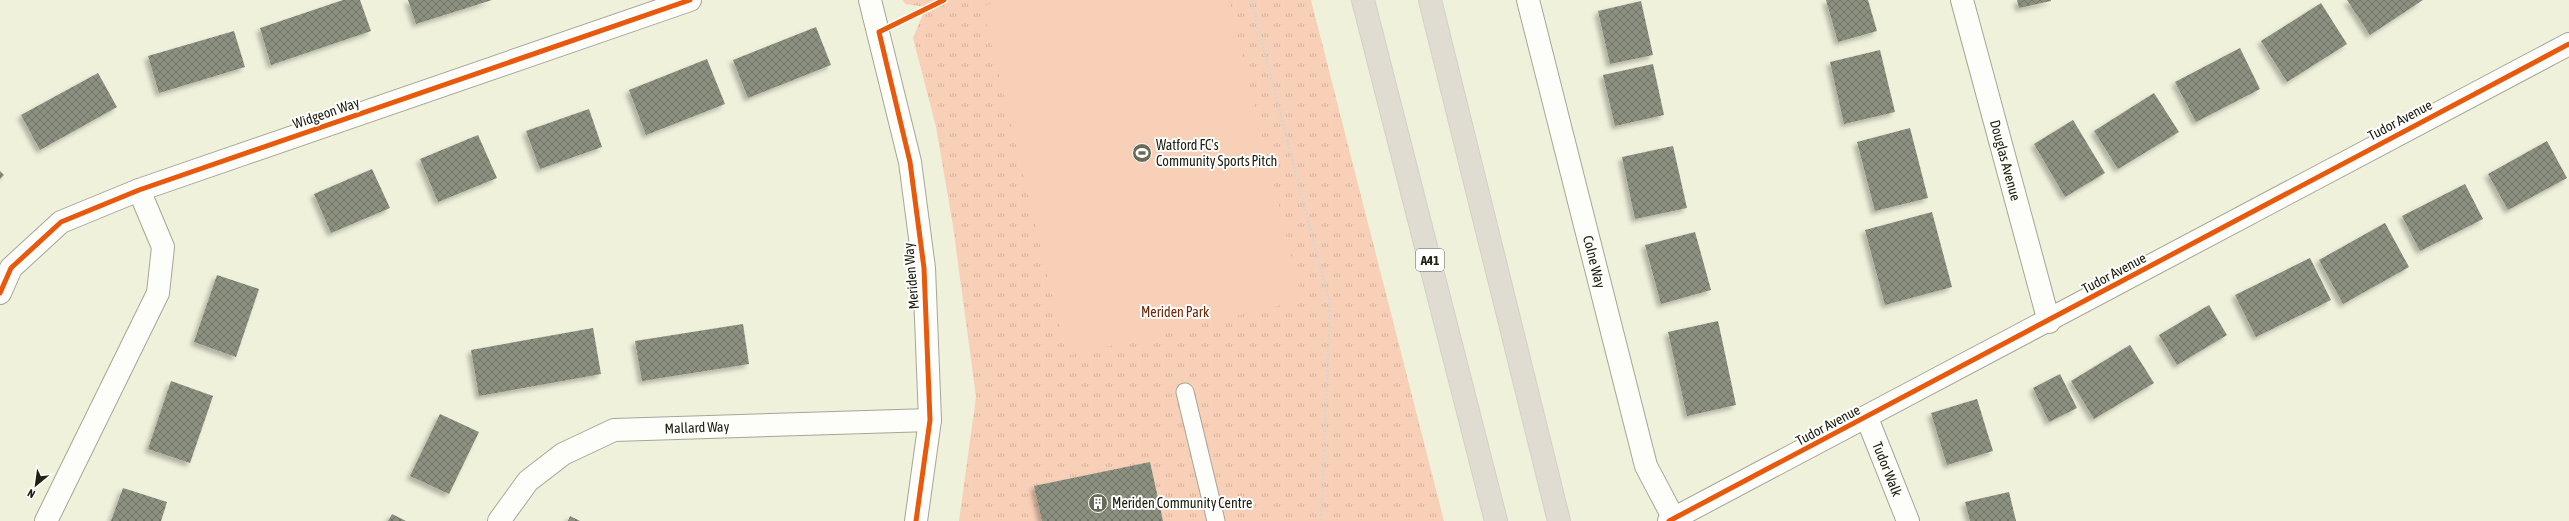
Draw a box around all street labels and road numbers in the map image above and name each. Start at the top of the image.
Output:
street label: Widgeon Way [291,94,362,132]
street label: Tudor Avenue [2365,96,2435,144]
street label: Douglas Avenue [1987,118,2024,202]
street label: Colne Way [1580,234,1609,290]
street label: Meriden Way [900,242,922,310]
road number: A41 [1416,249,1444,271]
street label: Tudor Avenue [2079,249,2149,297]
street label: Tudor Avenue [1793,401,1863,449]
street label: Mallard Way [664,418,730,436]
street label: Tudor Walk [1869,439,1905,499]

